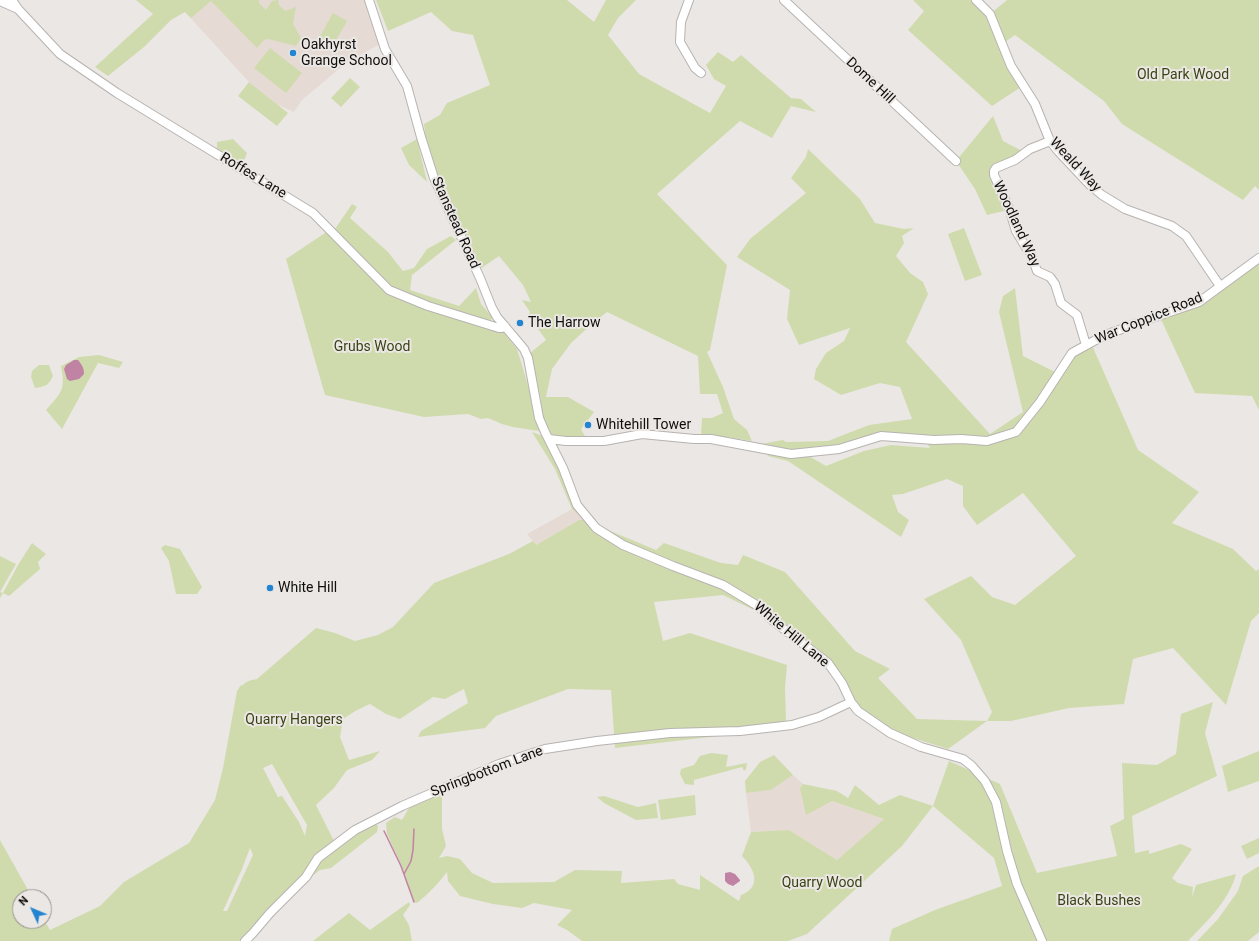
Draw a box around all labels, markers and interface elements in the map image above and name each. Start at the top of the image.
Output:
place label: Oakhyrst Grange School [301,37,392,70]
marker: Oakhyrst Grange School [288,48,298,58]
street label: Dome Hill [842,54,898,108]
park label: Old Park Wood [1137,67,1229,83]
street label: Weald Way [1046,134,1104,196]
street label: Roffes Lane [217,150,289,202]
street label: Stanstead Road [427,175,483,271]
street label: Woodland Way [989,179,1043,269]
street label: War Coppice Road [1093,290,1205,348]
place label: The Harrow [528,315,600,331]
marker: The Harrow [515,318,525,328]
park label: Grubs Wood [334,339,410,355]
place label: Whitehill Tower [596,417,691,433]
marker: Whitehill Tower [583,420,593,430]
place label: White Hill [278,580,337,596]
marker: White Hill [265,583,275,593]
street label: White Hill Lane [750,599,832,671]
park label: Quarry Hangers [245,712,343,728]
street label: Springbottom Lane [429,743,545,801]
park label: Quarry Wood [782,875,862,891]
north arrow [12,889,52,929]
park label: Black Bushes [1057,893,1141,909]
text: N [16,894,31,908]

